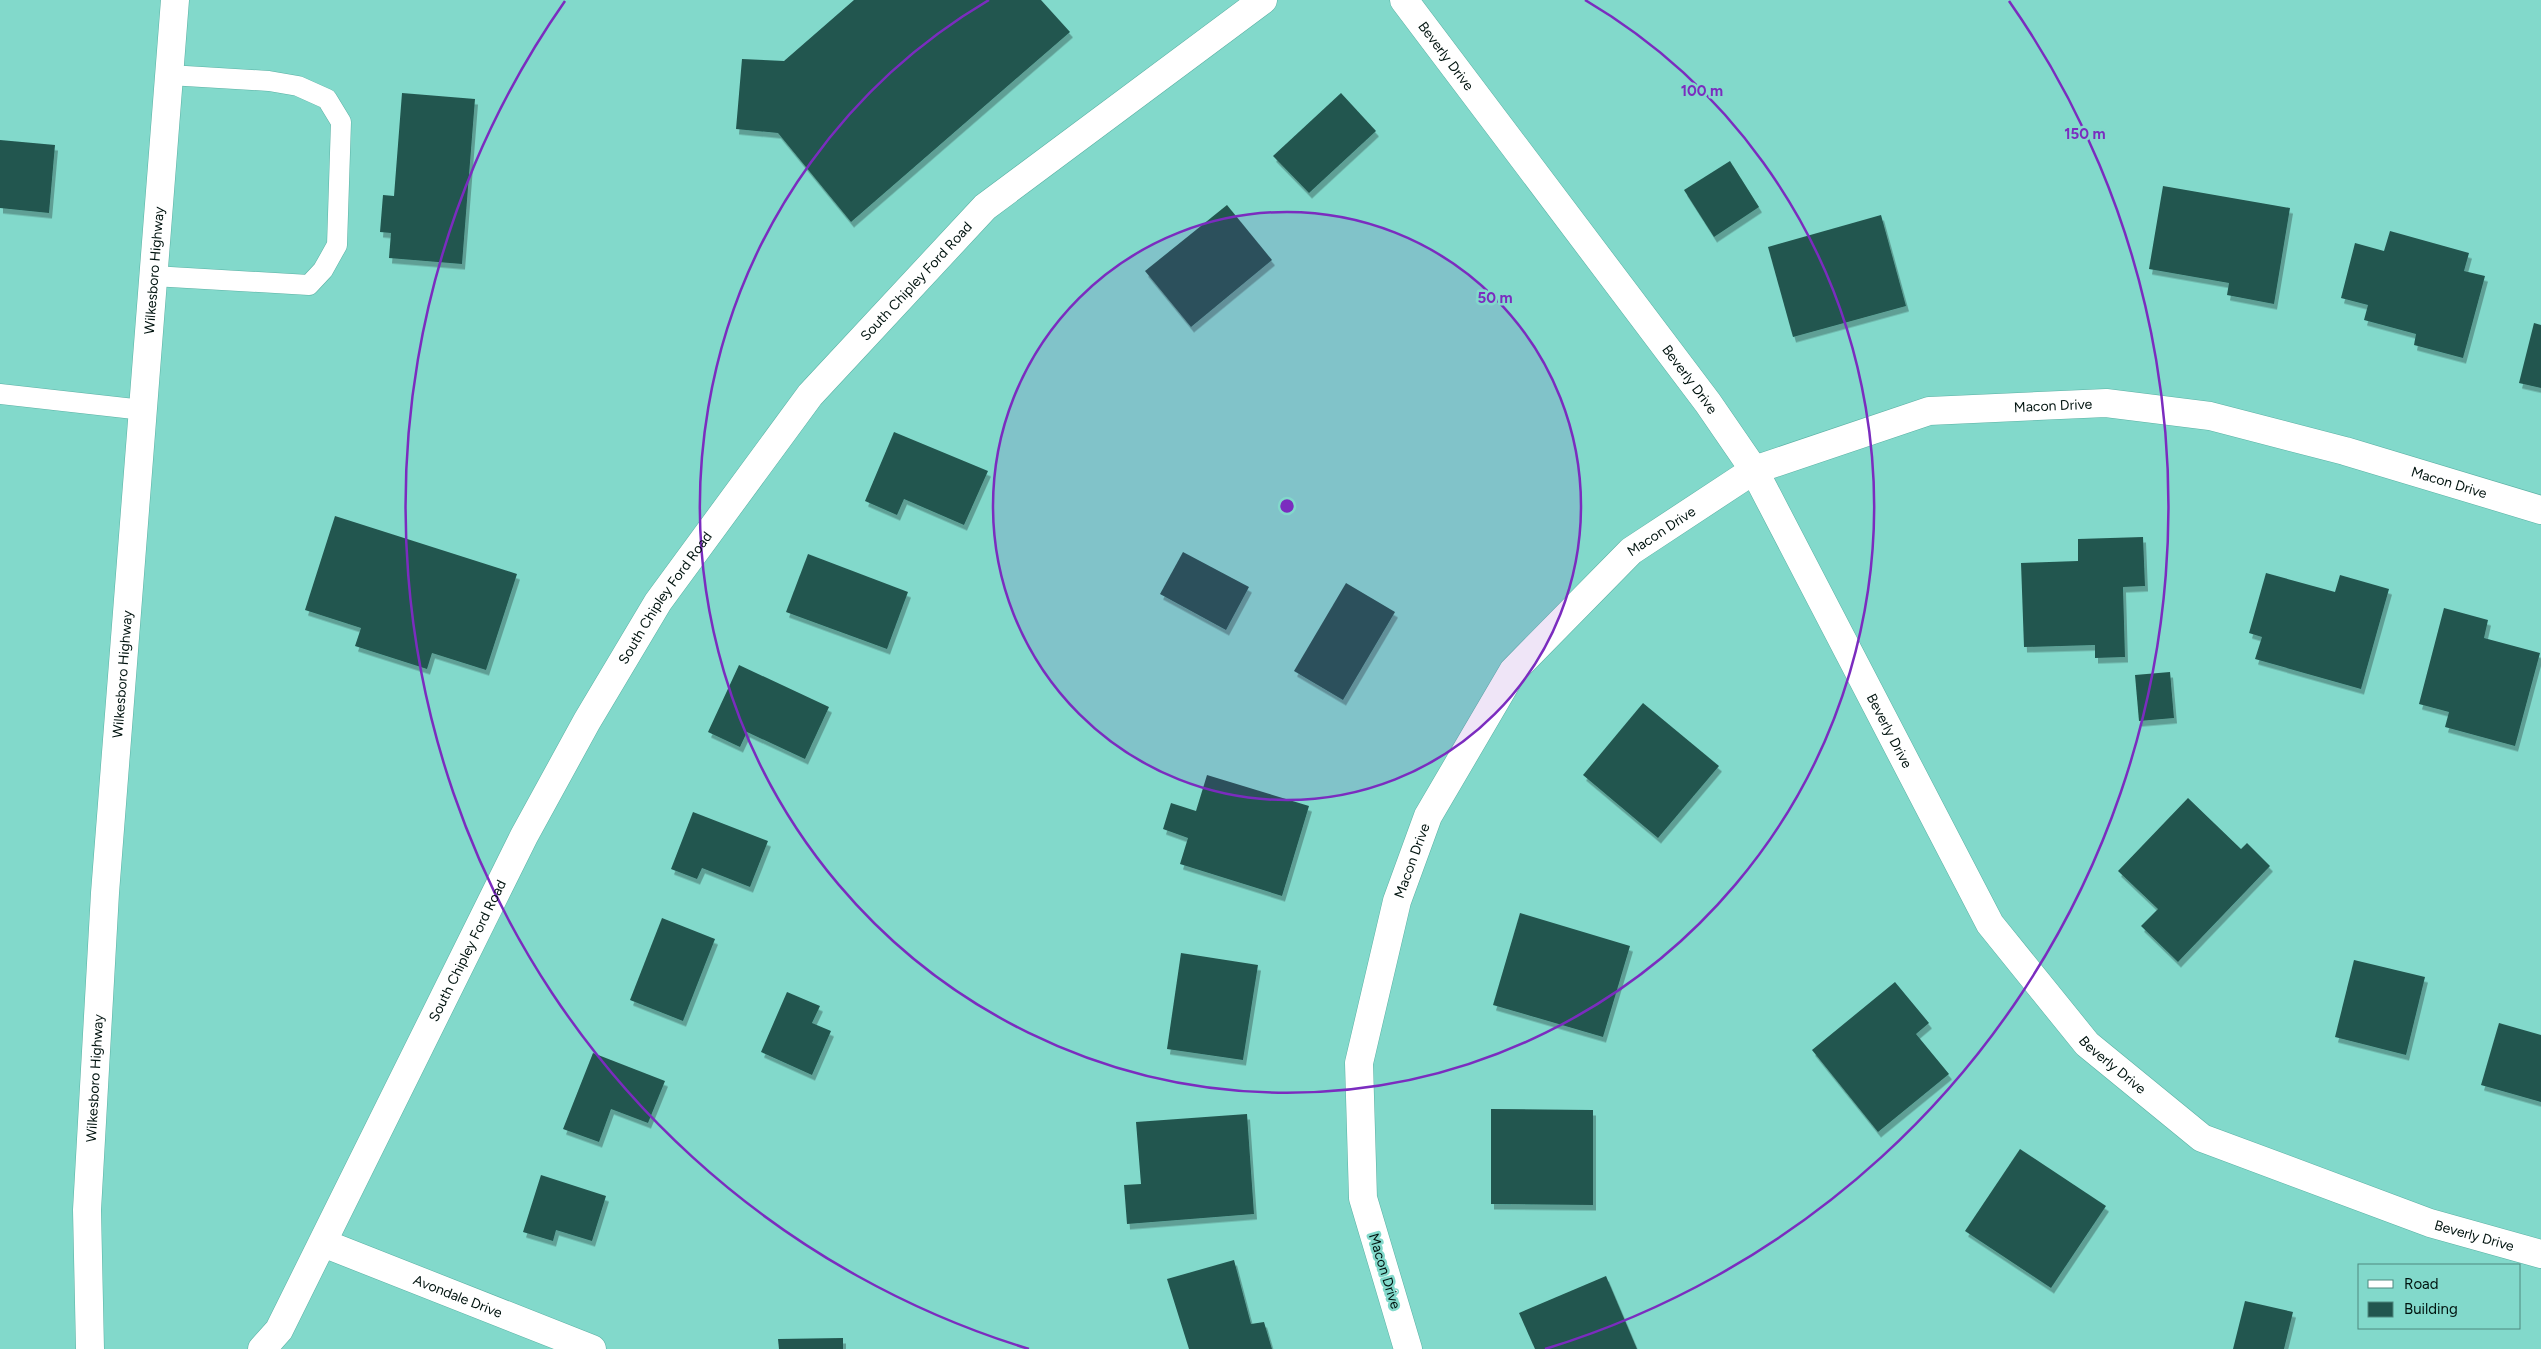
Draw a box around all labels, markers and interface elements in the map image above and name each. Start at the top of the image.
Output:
street label: Beverly Drive [1414,18,1477,94]
text: 100 m [1681,82,1723,100]
text: 150 m [2064,125,2106,143]
street label: Wilkesboro Highway [141,205,168,335]
street label: South Chipley Ford Road [857,218,976,344]
text: 50 m [1477,289,1513,307]
street label: Beverly Drive [1658,342,1721,418]
street label: Macon Drive [2014,396,2093,416]
street label: Macon Drive [2409,463,2489,502]
centre of rings [1278,497,1296,515]
street label: Macon Drive [1624,503,1699,560]
street label: South Chipley Ford Road [615,528,716,667]
street label: Wilkesboro Highway [109,609,136,739]
street label: Beverly Drive [1863,691,1916,772]
street label: Macon Drive [1391,821,1434,901]
street label: South Chipley Ford Road [425,877,510,1025]
street label: Wilkesboro Highway [83,1013,107,1143]
street label: Beverly Drive [2075,1033,2150,1098]
street label: Beverly Drive [2433,1217,2516,1255]
street label: Macon Drive [1365,1231,1404,1311]
legend [2358,1264,2521,1329]
street label: Avondale Drive [411,1271,505,1322]
text: Road [2404,1275,2439,1293]
text: Building [2404,1300,2458,1318]

